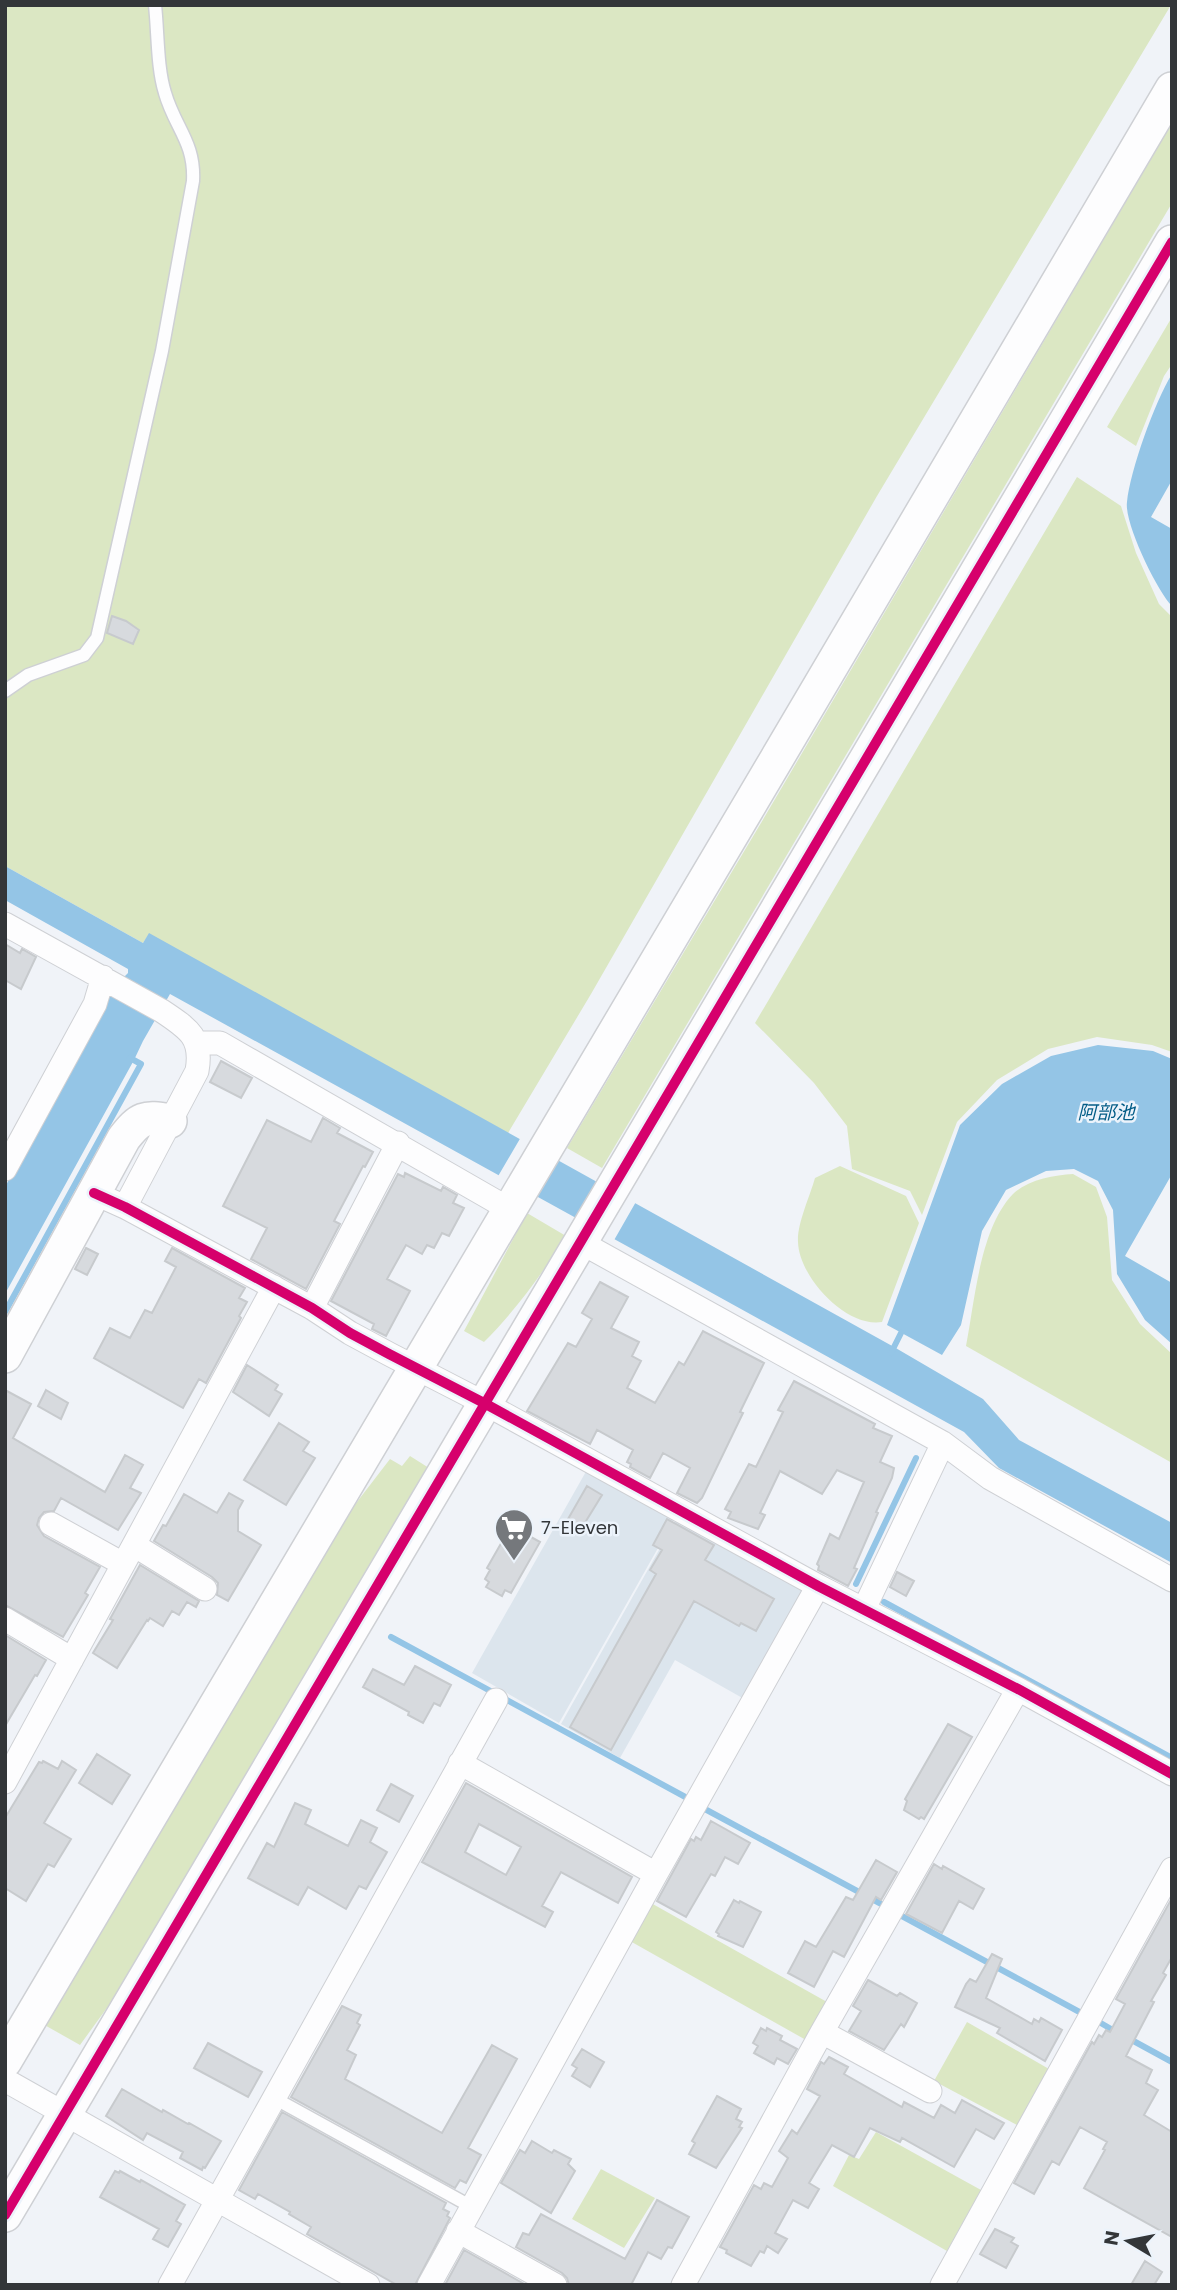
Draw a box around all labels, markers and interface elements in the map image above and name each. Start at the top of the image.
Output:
water label: 阿部池 [1077,1099,1136,1126]
supermarket icon: 7-Eleven [493,1507,535,1562]
place label: 7-Eleven [541,1515,618,1540]
north arrow [1093,2206,1163,2276]
text: N [1097,2229,1126,2248]

